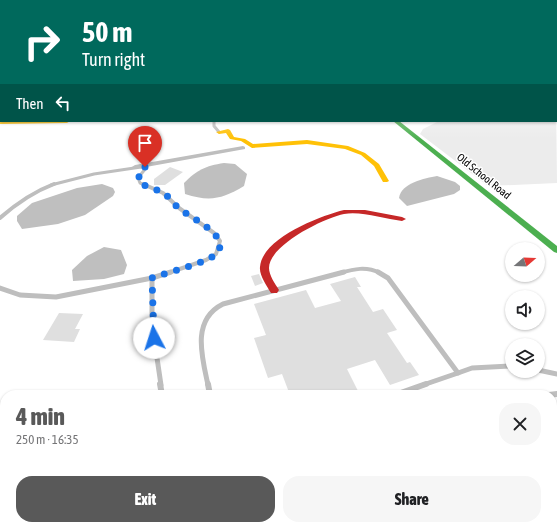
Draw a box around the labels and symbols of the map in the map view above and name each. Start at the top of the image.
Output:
pin [128,126,162,167]
street label: Old School Road [455,151,513,201]
north arrow [505,242,545,282]
position arrow [133,317,175,359]

